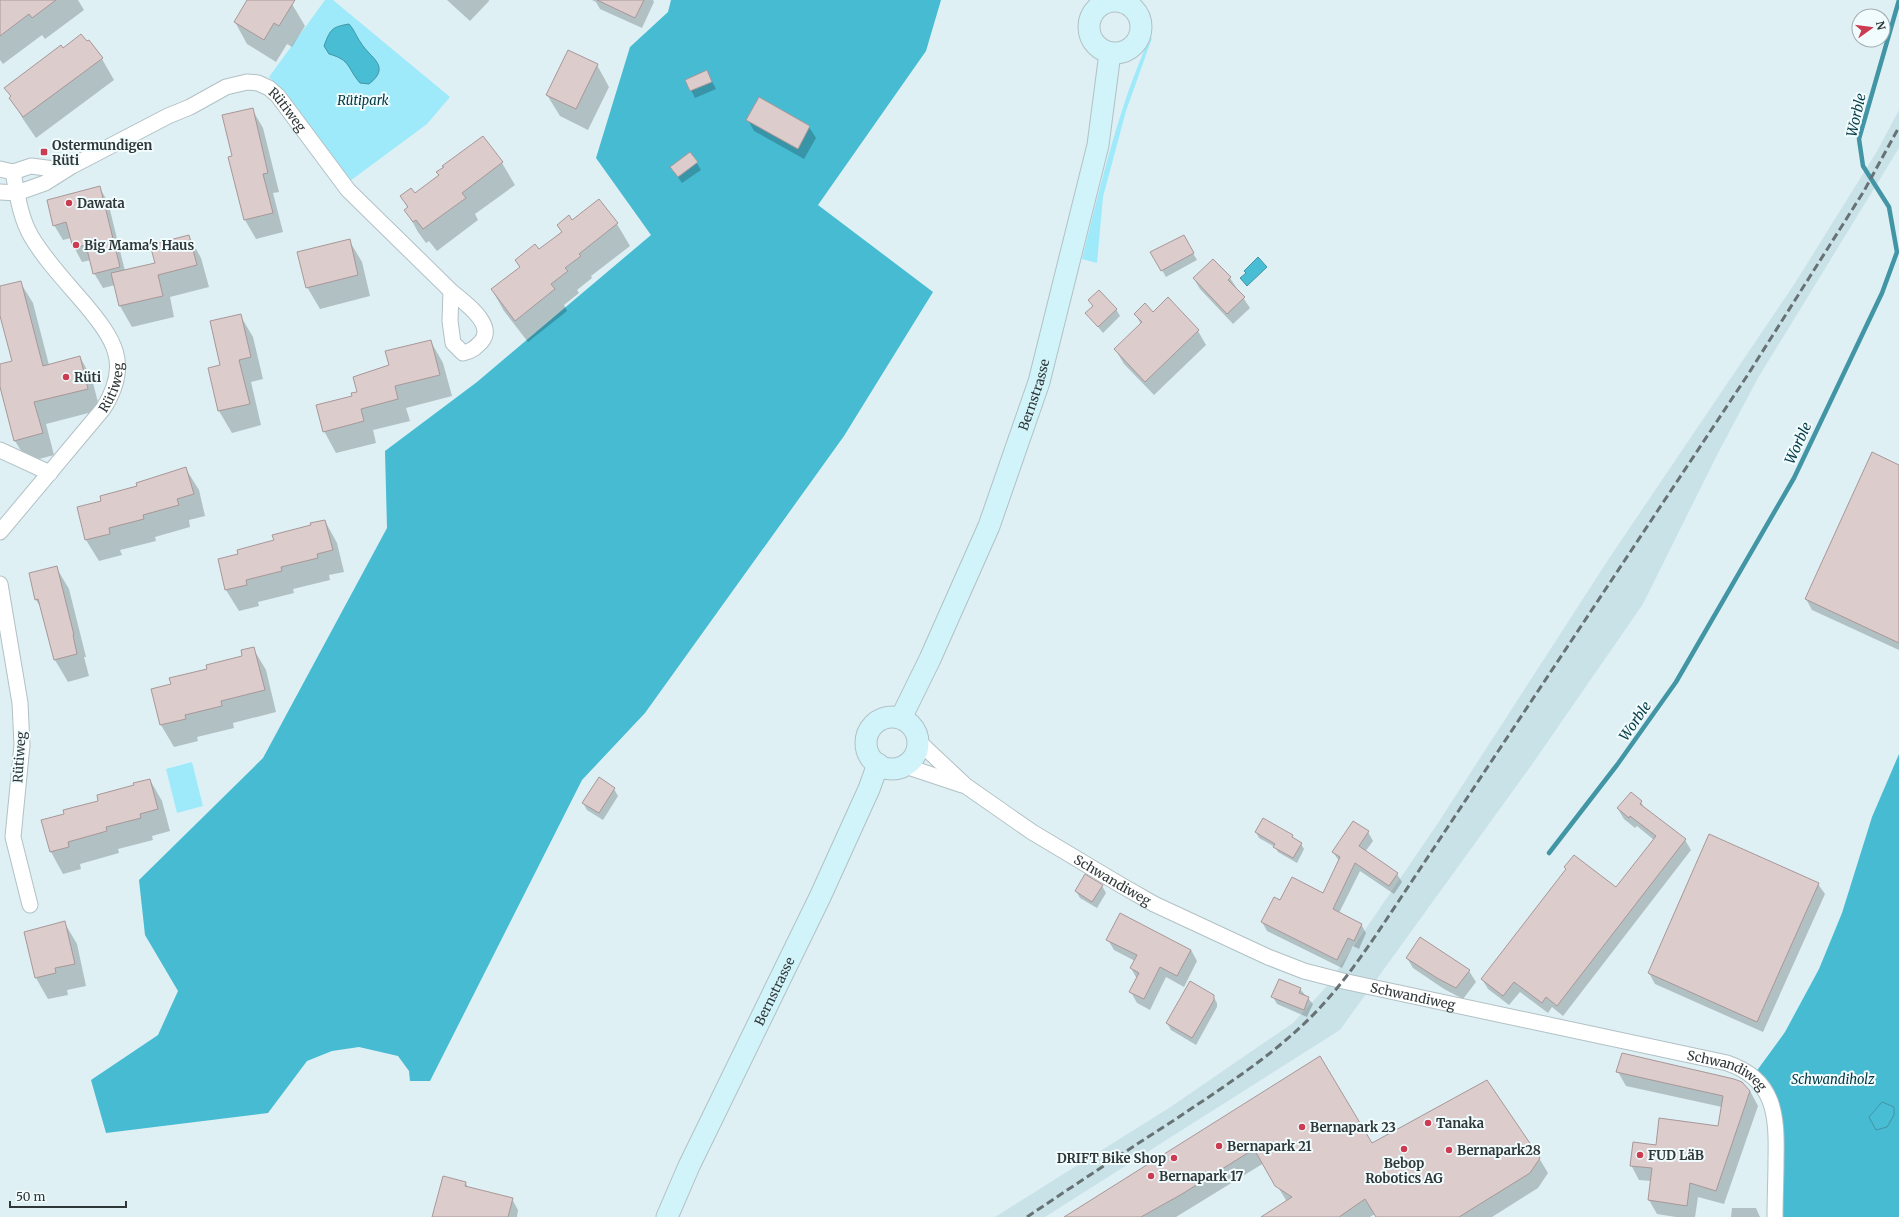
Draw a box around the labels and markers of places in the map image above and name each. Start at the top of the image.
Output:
place label: Ostermundigen Rüti [52,137,152,169]
marker: Ostermundigen Rüti [39,147,49,157]
place label: Dawata [77,195,125,212]
marker: Dawata [64,198,74,208]
place label: Big Mama's Haus [84,237,194,254]
marker: Big Mama's Haus [71,240,81,250]
place label: Rüti [74,369,102,386]
marker: Rüti [61,372,71,382]
place label: Tanaka [1436,1115,1484,1132]
marker: Tanaka [1423,1118,1433,1128]
place label: Bernapark 23 [1310,1119,1396,1136]
marker: Bernapark 23 [1297,1122,1307,1132]
place label: Bernapark 21 [1227,1138,1311,1155]
marker: Bernapark 21 [1214,1141,1224,1151]
place label: Bernapark28 [1457,1142,1541,1159]
marker: Bebop Robotics AG [1399,1144,1409,1154]
marker: Bernapark28 [1444,1145,1454,1155]
place label: FUD LäB [1648,1147,1704,1164]
place label: DRIFT Bike Shop [1057,1150,1166,1167]
marker: FUD LäB [1635,1150,1645,1160]
marker: DRIFT Bike Shop [1169,1153,1179,1163]
place label: Bebop Robotics AG [1365,1155,1443,1187]
place label: Bernapark 17 [1159,1168,1243,1185]
marker: Bernapark 17 [1146,1171,1156,1181]

